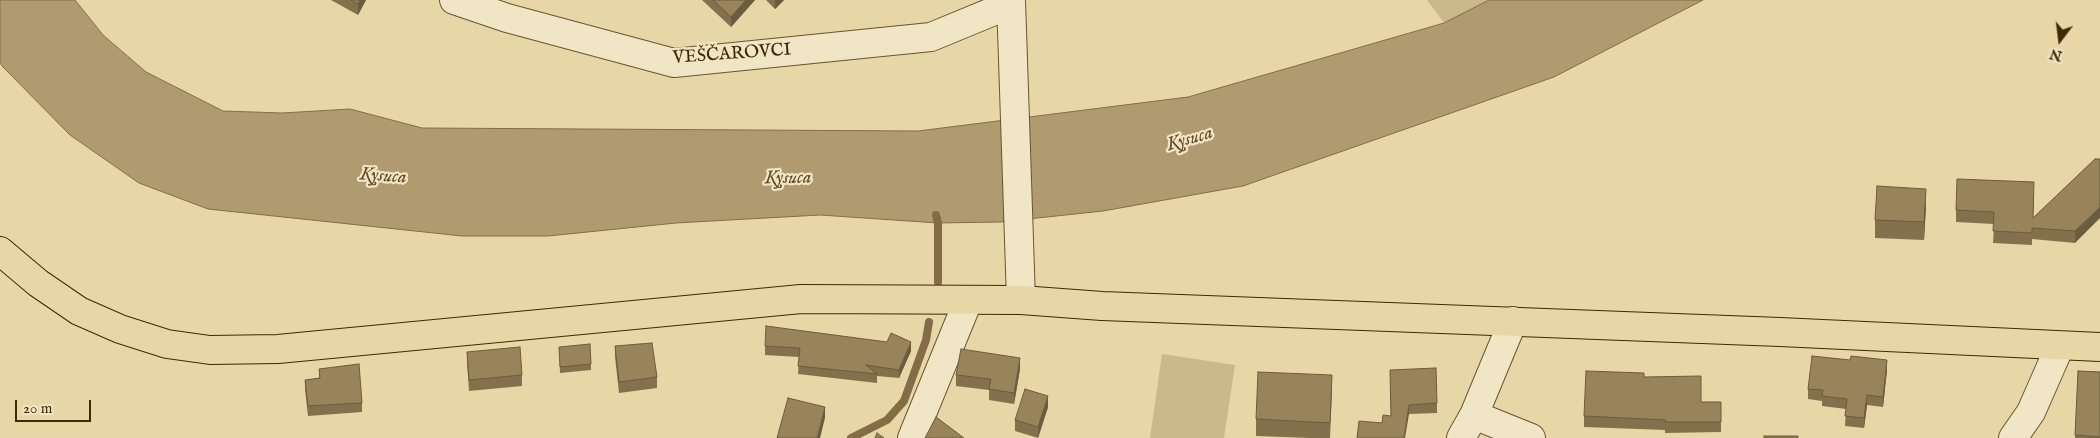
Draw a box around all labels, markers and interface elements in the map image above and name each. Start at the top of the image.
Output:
north arrow [2035,15,2085,65]
street label: VEŠČAROVCI [672,40,792,70]
text: N [2048,44,2064,65]
water label: Kysuca [1164,123,1216,157]
water label: Kysuca [359,164,407,190]
water label: Kysuca [764,167,812,191]
scale bar [18,390,94,422]
text: 20 m [23,399,52,418]

